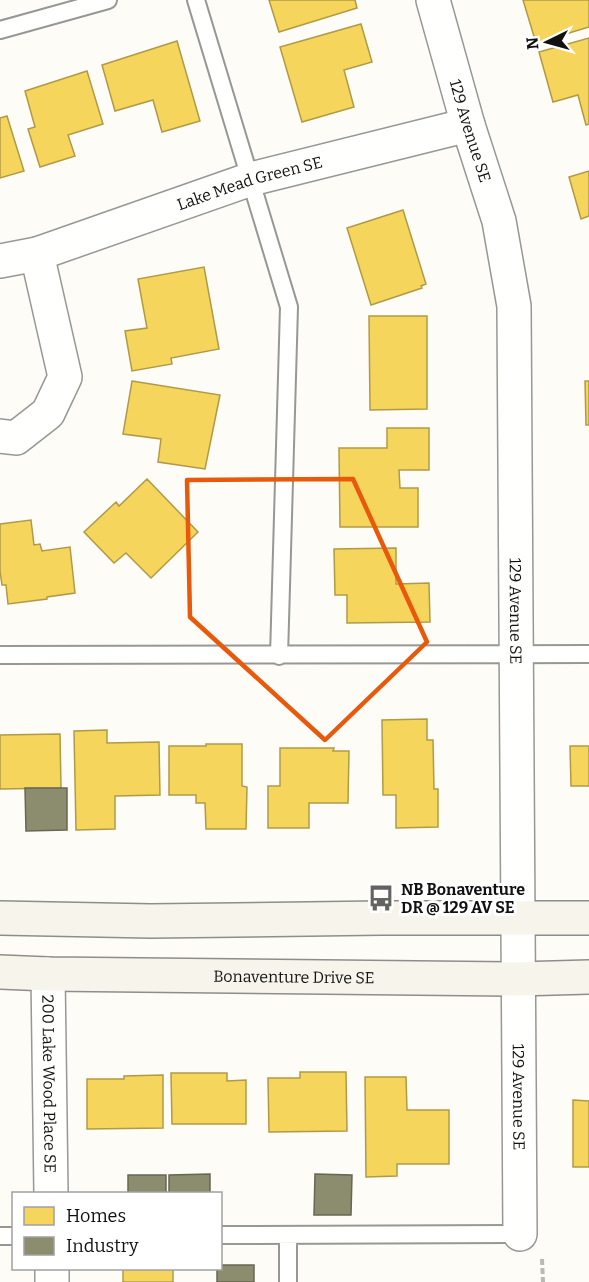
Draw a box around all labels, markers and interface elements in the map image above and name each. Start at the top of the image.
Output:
north arrow [517,12,577,72]
text: N [523,36,543,50]
street label: 129 Avenue SE [446,77,495,185]
street label: Lake Mead Green SE [175,153,324,214]
street label: 129 Avenue SE [506,558,525,664]
place label: NB Bonaventure DR @ 129 AV SE [401,880,525,917]
bus stop icon: NB Bonaventure DR @ 129 AV SE [366,883,396,913]
street label: Bonaventure Drive SE [213,967,375,987]
street label: 200 Lake Wood Place SE [38,995,60,1173]
street label: 129 Avenue SE [509,1044,528,1150]
legend [12,1192,222,1270]
text: Homes [66,1205,126,1227]
text: Industry [66,1235,139,1257]

